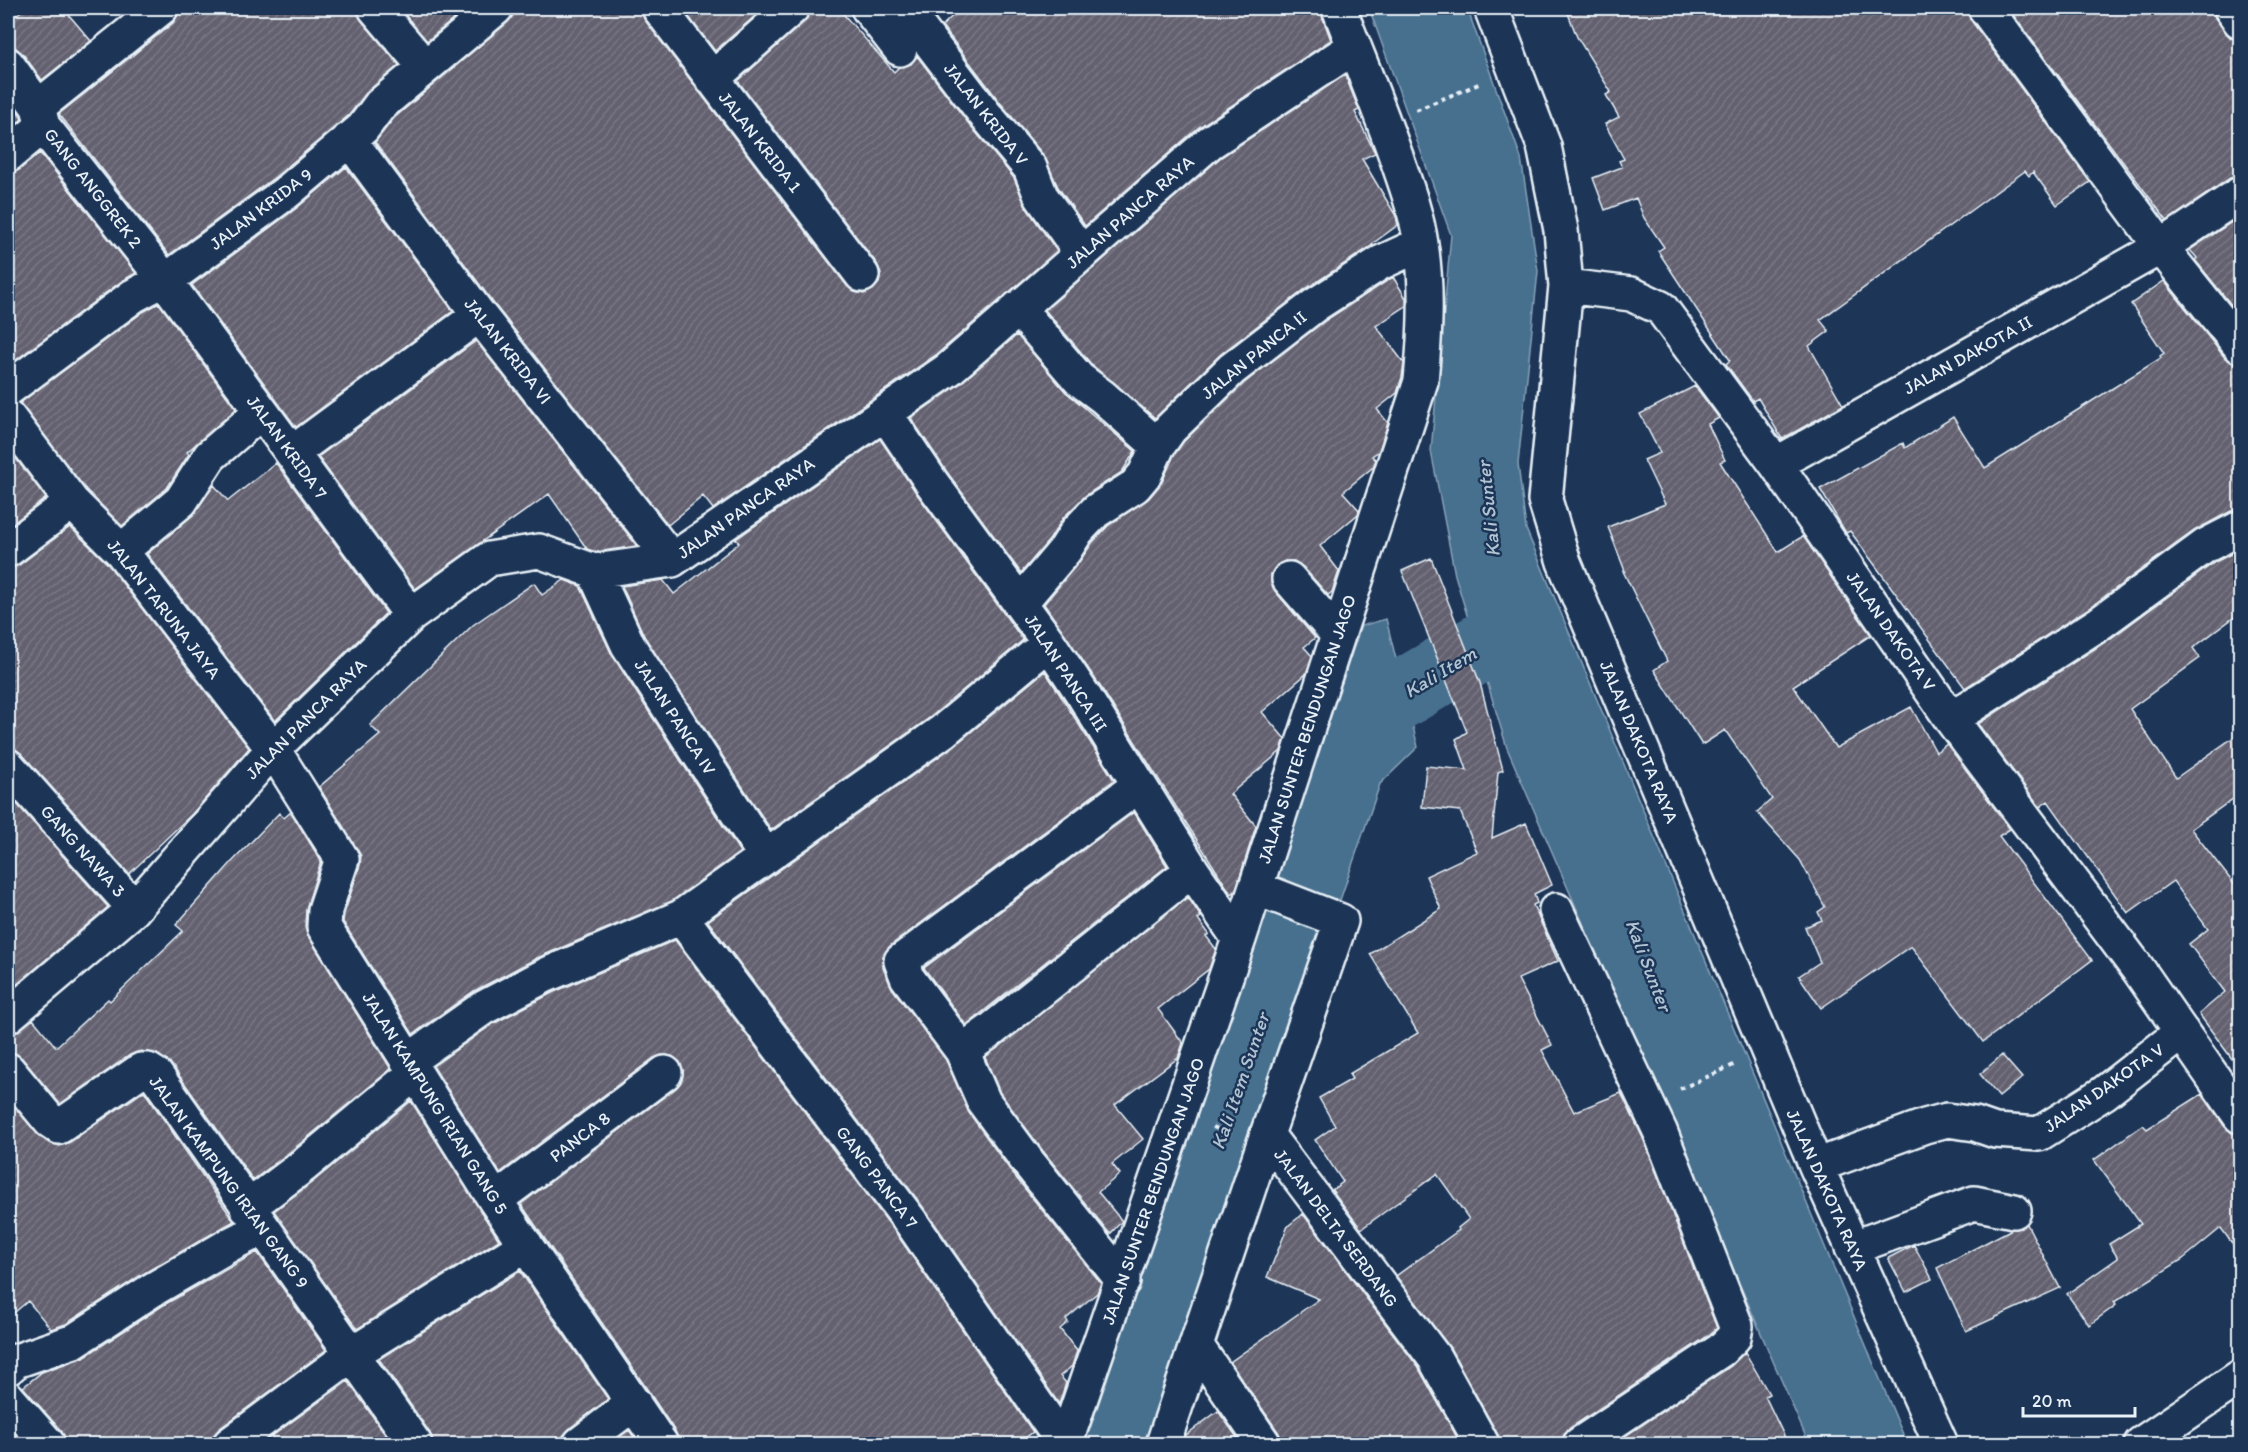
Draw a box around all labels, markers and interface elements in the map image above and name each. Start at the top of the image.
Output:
street label: JALAN KRIDA V [939,58,1033,170]
street label: JALAN KRIDA 1 [714,87,806,197]
street label: GANG ANGGREK 2 [39,123,147,253]
street label: JALAN PANCA RAYA [1062,150,1199,273]
street label: JALAN KRIDA 9 [205,163,317,255]
street label: JALAN KRIDA VI [460,293,556,409]
street label: JALAN PANCA II [1197,306,1311,404]
street label: JALAN DAKOTA II [1900,311,2036,399]
street label: JALAN KRIDA 7 [242,391,332,503]
street label: JALAN PANCA RAYA [673,452,819,563]
water label: Kali Sunter [1471,458,1505,558]
street label: JALAN TARUNA JAYA [103,535,226,684]
street label: JALAN DAKOTA V [1842,567,1941,695]
street label: JALAN SUNTER BENDUNGAN JAGO [1253,592,1361,866]
street label: JALAN PANCA III [1020,610,1112,736]
water label: Kali Item [1400,641,1481,703]
street label: JALAN PANCA RAYA [241,654,371,784]
street label: JALAN PANCA IV [630,655,721,779]
street label: JALAN DAKOTA RAYA [1595,657,1683,827]
street label: GANG NAWA 3 [36,800,130,902]
water label: Kali Sunter [1621,916,1678,1016]
street label: JALAN KAMPUNG IRIAN GANG 5 [357,988,513,1218]
water label: Kali Item Sunter [1205,1008,1275,1152]
street label: JALAN DAKOTA V [2040,1038,2168,1137]
street label: JALAN SUNTER BENDUNGAN JAGO [1097,1055,1209,1327]
street label: JALAN KAMPUNG IRIAN GANG 9 [144,1071,314,1293]
street label: JALAN DAKOTA RAYA [1781,1106,1873,1275]
street label: PANCA 8 [545,1107,615,1167]
street label: GANG PANCA 7 [831,1121,923,1233]
street label: JALAN DELTA SERDANG [1269,1144,1403,1312]
scale bar [2023,1380,2136,1418]
text: 20 m [2032,1390,2072,1412]

